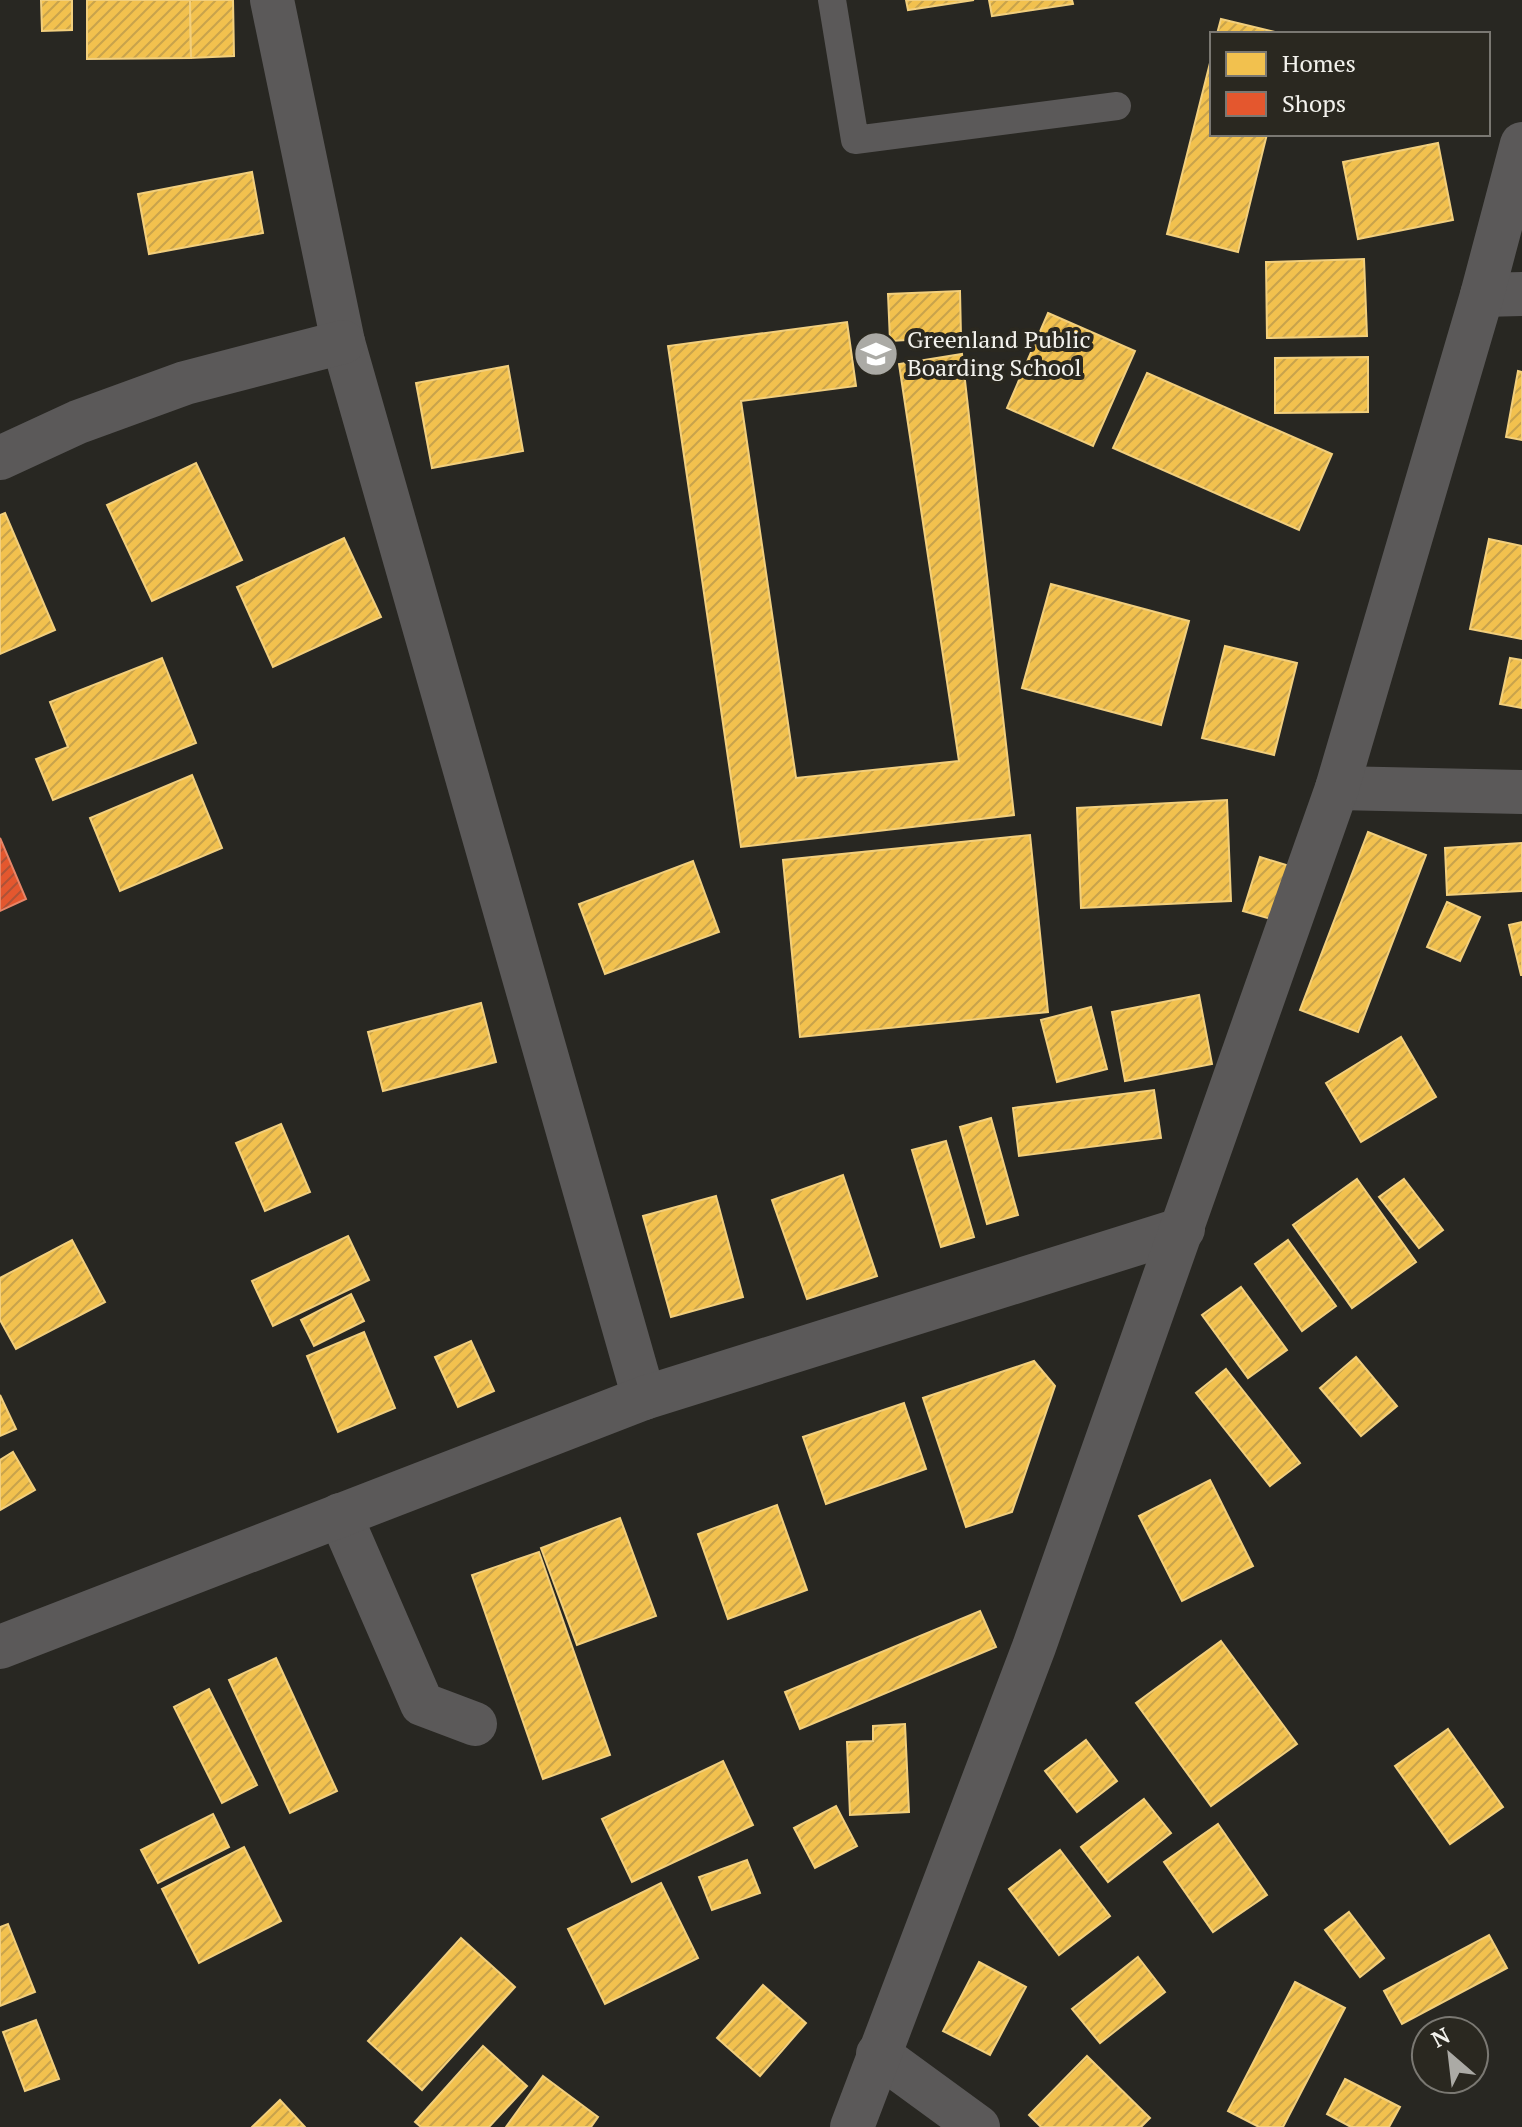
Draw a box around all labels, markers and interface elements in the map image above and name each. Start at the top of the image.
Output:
legend [1210,32,1490,136]
text: Homes [1282,47,1356,79]
text: Shops [1282,87,1346,119]
place label: Greenland Public Boarding School [907,323,1091,383]
school or university icon: Greenland Public Boarding School [852,330,900,378]
north arrow [1410,2015,1490,2095]
text: N [1426,2020,1455,2054]

